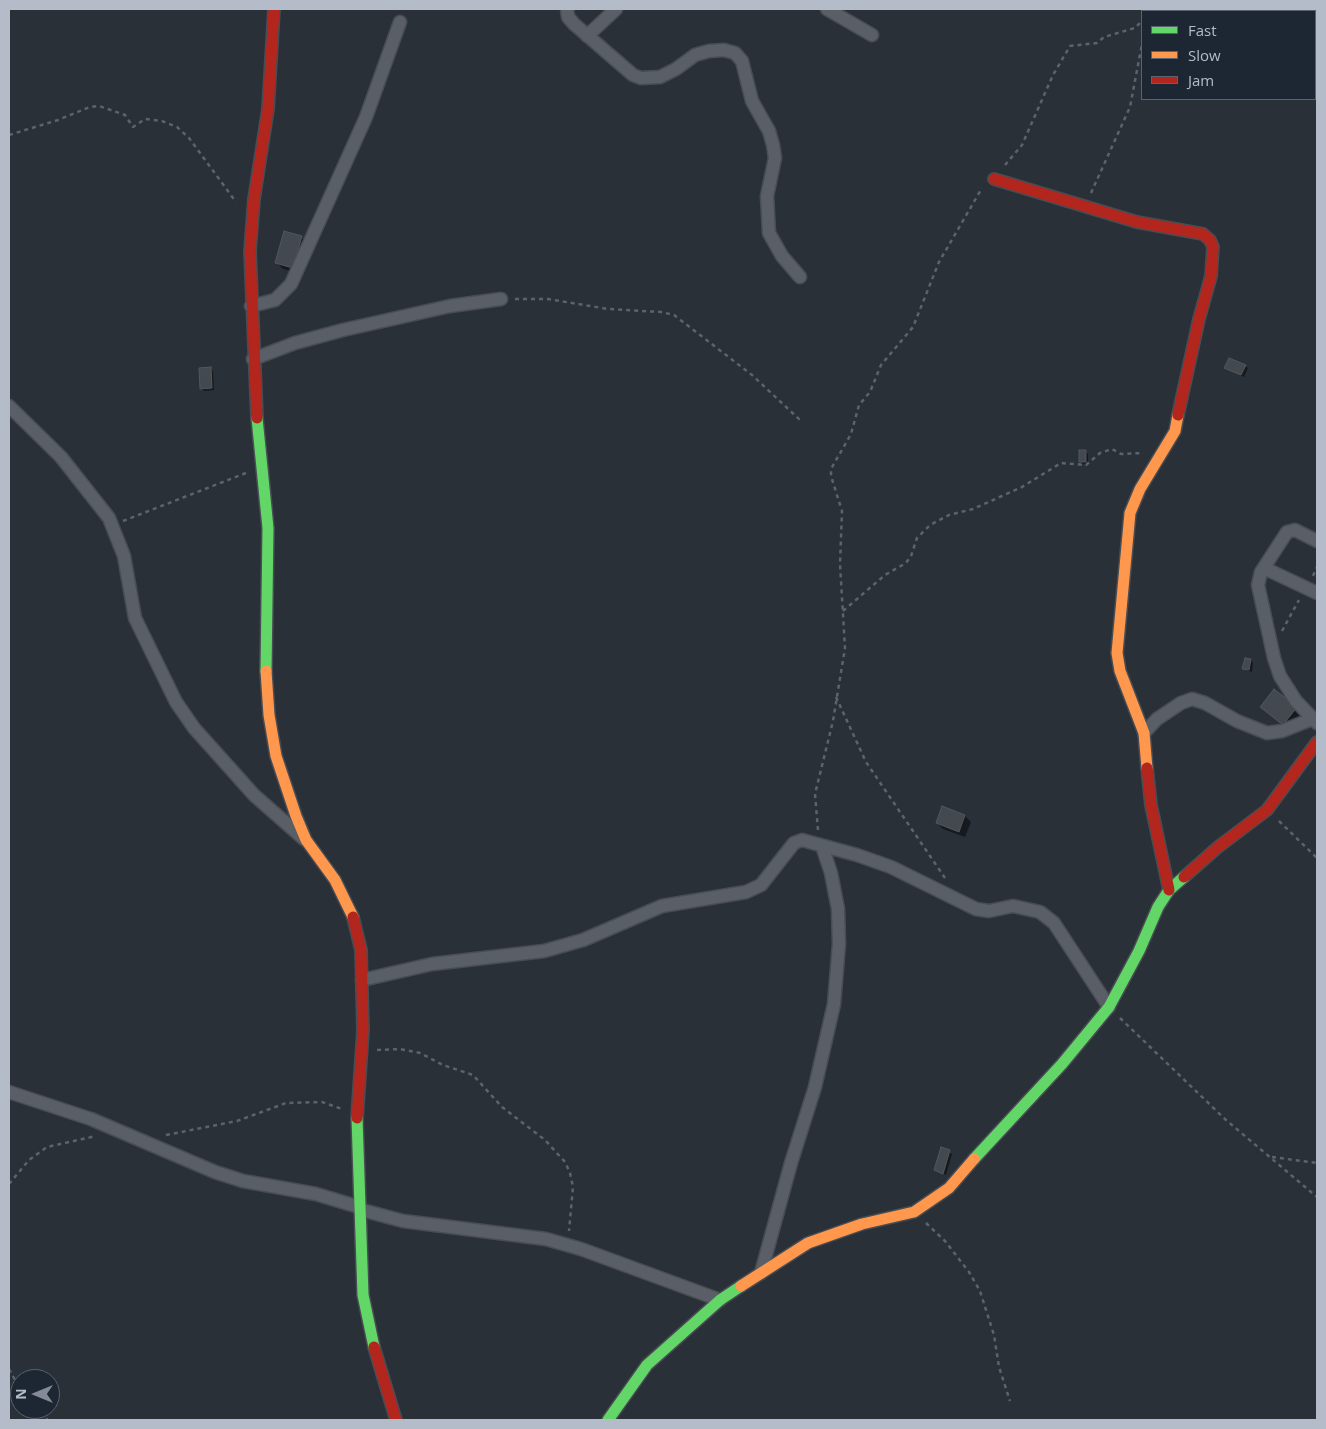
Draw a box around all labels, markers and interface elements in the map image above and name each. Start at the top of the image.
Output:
legend [1141,10,1316,100]
text: Fast [1188,20,1217,40]
text: Slow [1188,45,1221,65]
text: Jam [1188,70,1214,90]
north arrow [10,1369,60,1419]
text: N [11,1388,30,1400]

